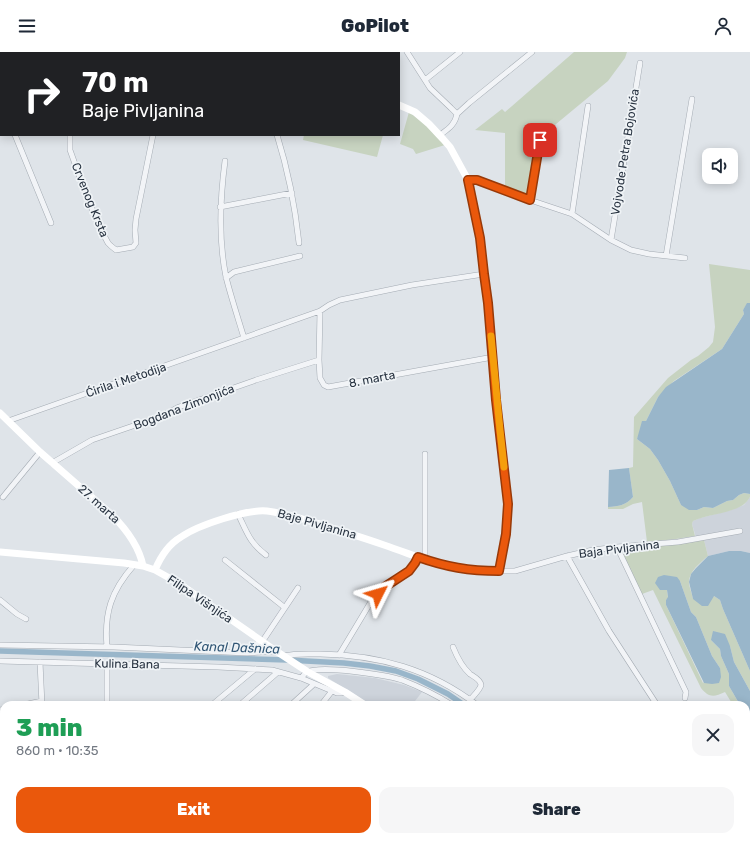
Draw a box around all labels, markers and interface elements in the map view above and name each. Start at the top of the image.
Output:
icon: menu [16,15,38,37]
text: GoPilot [341,15,409,37]
icon: person [712,15,734,37]
text: 70 m [82,66,149,99]
icon: right [16,68,68,120]
street label: Vojvode Petra Bojovića [608,88,642,216]
text: Baje Pivljanina [82,100,204,122]
pin [523,123,557,157]
icon: arrive [529,129,551,151]
map controls [702,148,738,184]
button: sound [702,148,738,184]
street label: Crvenog Krsta [69,161,111,239]
street label: Ćirila i Metodija [84,360,168,400]
street label: 8. marta [348,368,396,390]
street label: Bogdana Zimonjića [132,381,236,433]
street label: 27. marta [75,482,123,526]
street label: Baje Pivljanina [276,506,358,542]
street label: Baja Pivljanina [578,537,660,561]
street label: Filipa Višnjića [165,572,235,626]
position arrow [357,573,399,615]
water label: Kanal Dašnica [194,638,281,657]
street label: Kulina Bana [94,656,160,672]
text: 3 min [16,714,83,742]
button: close [692,714,734,756]
text: 860 m · 10:35 [16,743,98,758]
button: Exit [16,787,371,833]
button: Share [379,787,734,833]

